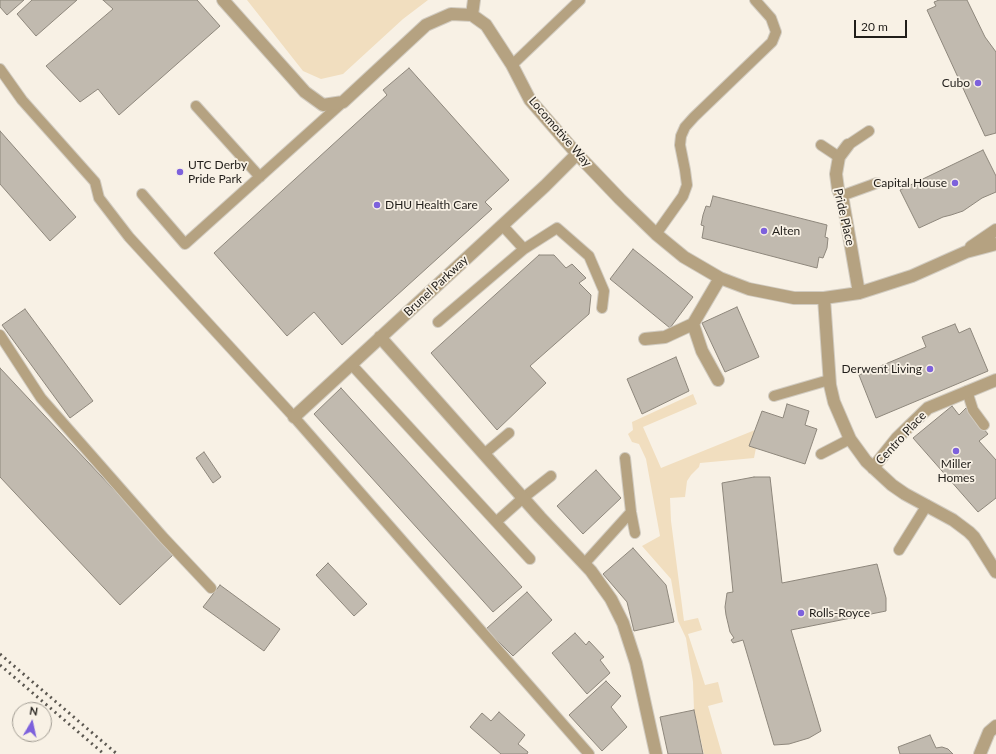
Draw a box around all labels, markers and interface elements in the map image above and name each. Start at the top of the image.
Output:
scale bar [856,12,909,38]
text: 20 m [861,19,888,34]
place label: Cubo [942,76,970,90]
marker: Cubo [973,78,983,88]
street label: Locomotive Way [526,94,594,170]
place label: UTC Derby Pride Park [188,158,247,186]
marker: UTC Derby Pride Park [175,167,185,177]
place label: Capital House [873,176,947,190]
marker: Capital House [950,178,960,188]
street label: Pride Place [830,187,858,247]
place label: DHU Health Care [385,198,478,212]
marker: DHU Health Care [372,200,382,210]
place label: Alten [772,224,800,238]
marker: Alten [759,226,769,236]
street label: Brunel Parkway [401,253,471,319]
place label: Derwent Living [842,362,922,376]
marker: Derwent Living [925,364,935,374]
street label: Centro Place [873,409,929,467]
marker: Miller Homes [951,446,961,456]
place label: Miller Homes [937,457,975,485]
place label: Rolls-Royce [809,606,870,620]
marker: Rolls-Royce [796,608,806,618]
north arrow [12,702,52,742]
text: N [29,704,39,718]

